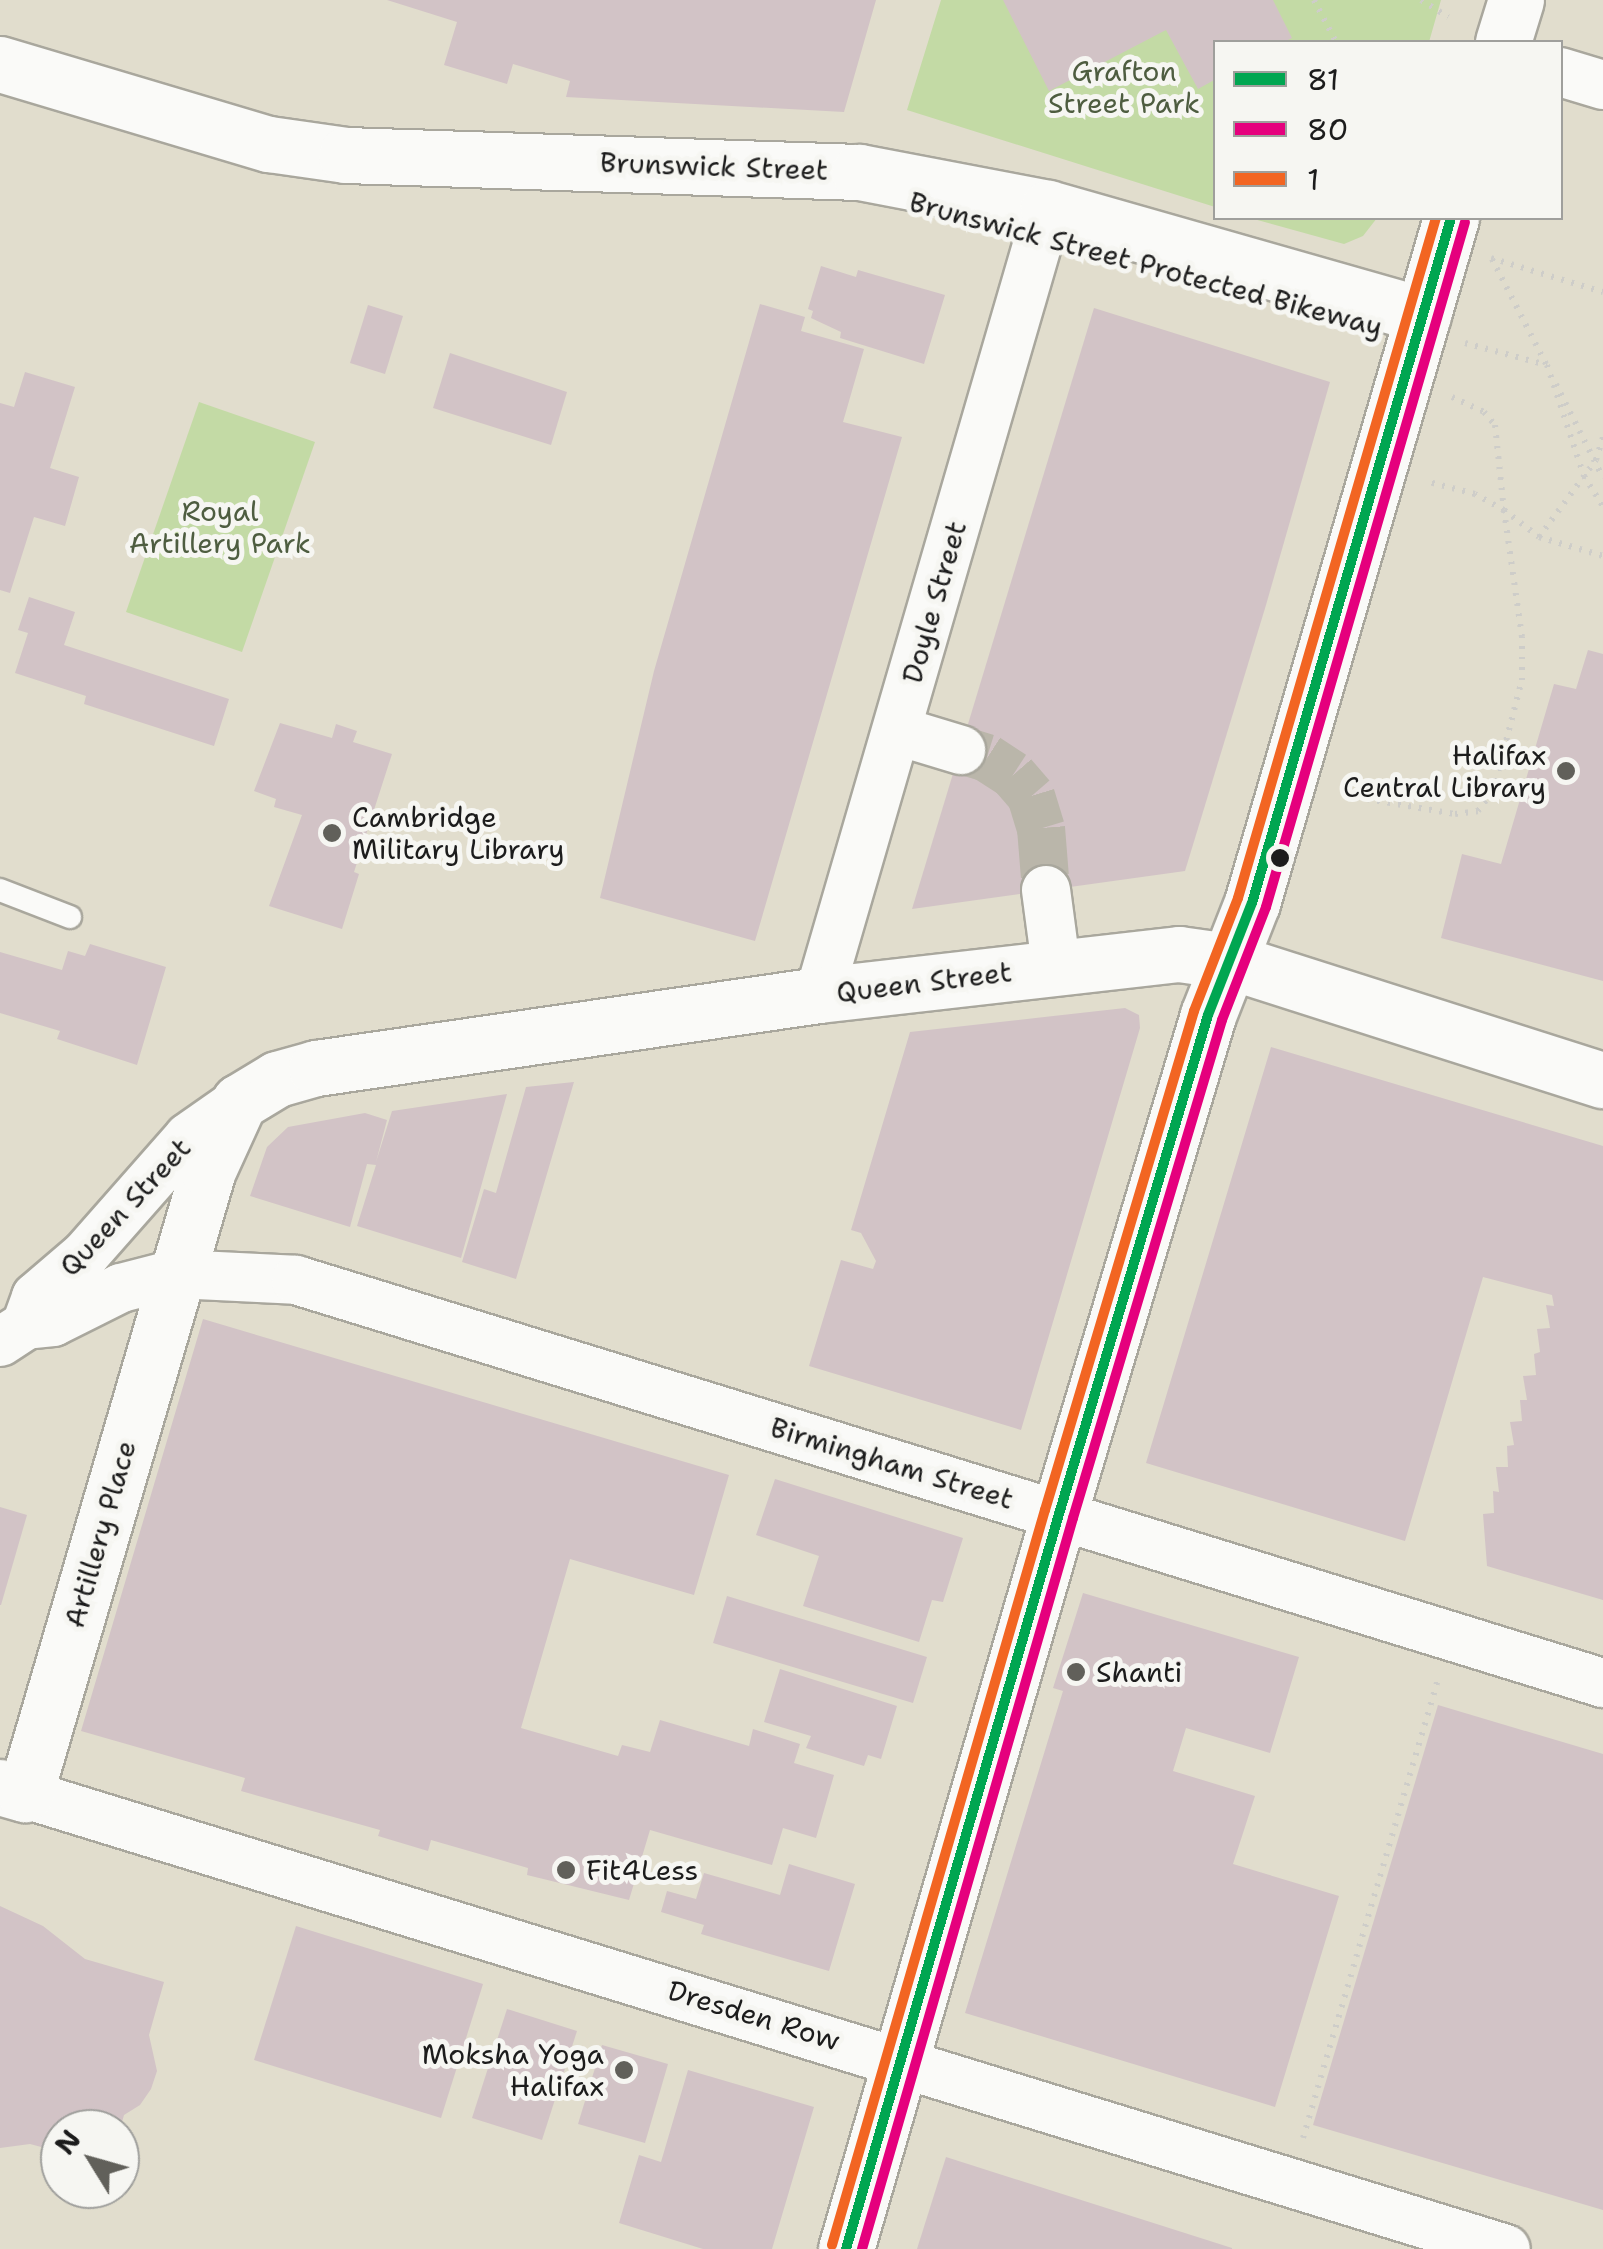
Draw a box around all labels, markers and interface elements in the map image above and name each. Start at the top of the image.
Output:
legend [1213,40,1563,220]
park label: Grafton Street Park [1048,54,1200,120]
text: 81 [1307,59,1339,100]
text: 80 [1307,109,1348,150]
street label: Brunswick Street [599,145,829,187]
text: 1 [1307,159,1320,200]
street label: Brunswick Street Protected Bikeway [906,185,1386,343]
park label: Royal Artillery Park [129,494,311,560]
street label: Doyle Street [895,517,973,687]
place label: Halifax Central Library [1343,738,1546,804]
marker: Halifax Central Library [1555,760,1577,782]
place label: Cambridge Military Library [352,800,565,866]
marker: Cambridge Military Library [321,822,343,844]
unlabelled marker [1270,848,1290,868]
street label: Queen Street [834,955,1014,1009]
street label: Queen Street [53,1131,197,1283]
street label: Birmingham Street [766,1410,1018,1516]
street label: Artillery Place [57,1437,143,1631]
place label: Shanti [1096,1655,1183,1689]
marker: Shanti [1065,1661,1087,1683]
place label: Fit4Less [586,1853,698,1887]
marker: Fit4Less [555,1859,577,1881]
street label: Dresden Row [664,1973,844,2057]
place label: Moksha Yoga Halifax [422,2037,604,2103]
marker: Moksha Yoga Halifax [613,2059,635,2081]
north arrow [40,2109,140,2209]
text: N [46,2122,89,2162]

